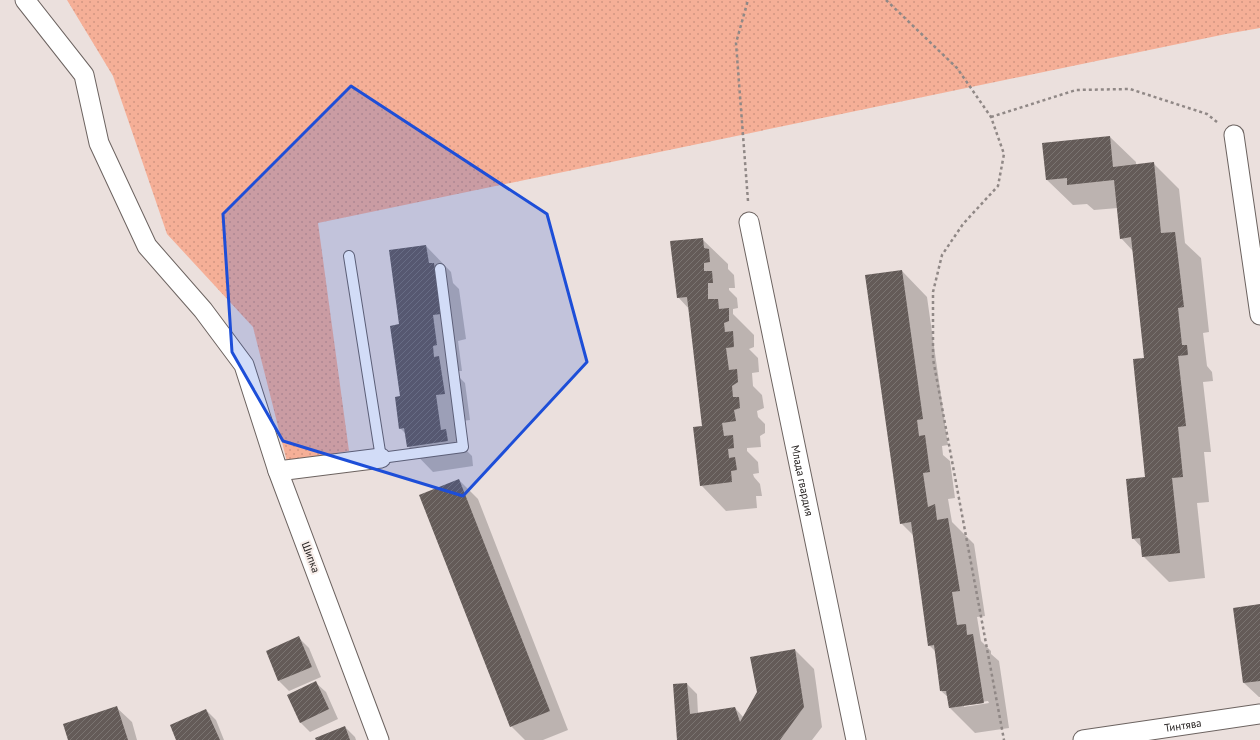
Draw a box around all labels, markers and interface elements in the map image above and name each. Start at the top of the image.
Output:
street label: Млада гвардия [788,444,817,517]
street label: Шипка [299,539,323,575]
street label: Тинтява [1163,716,1202,735]

